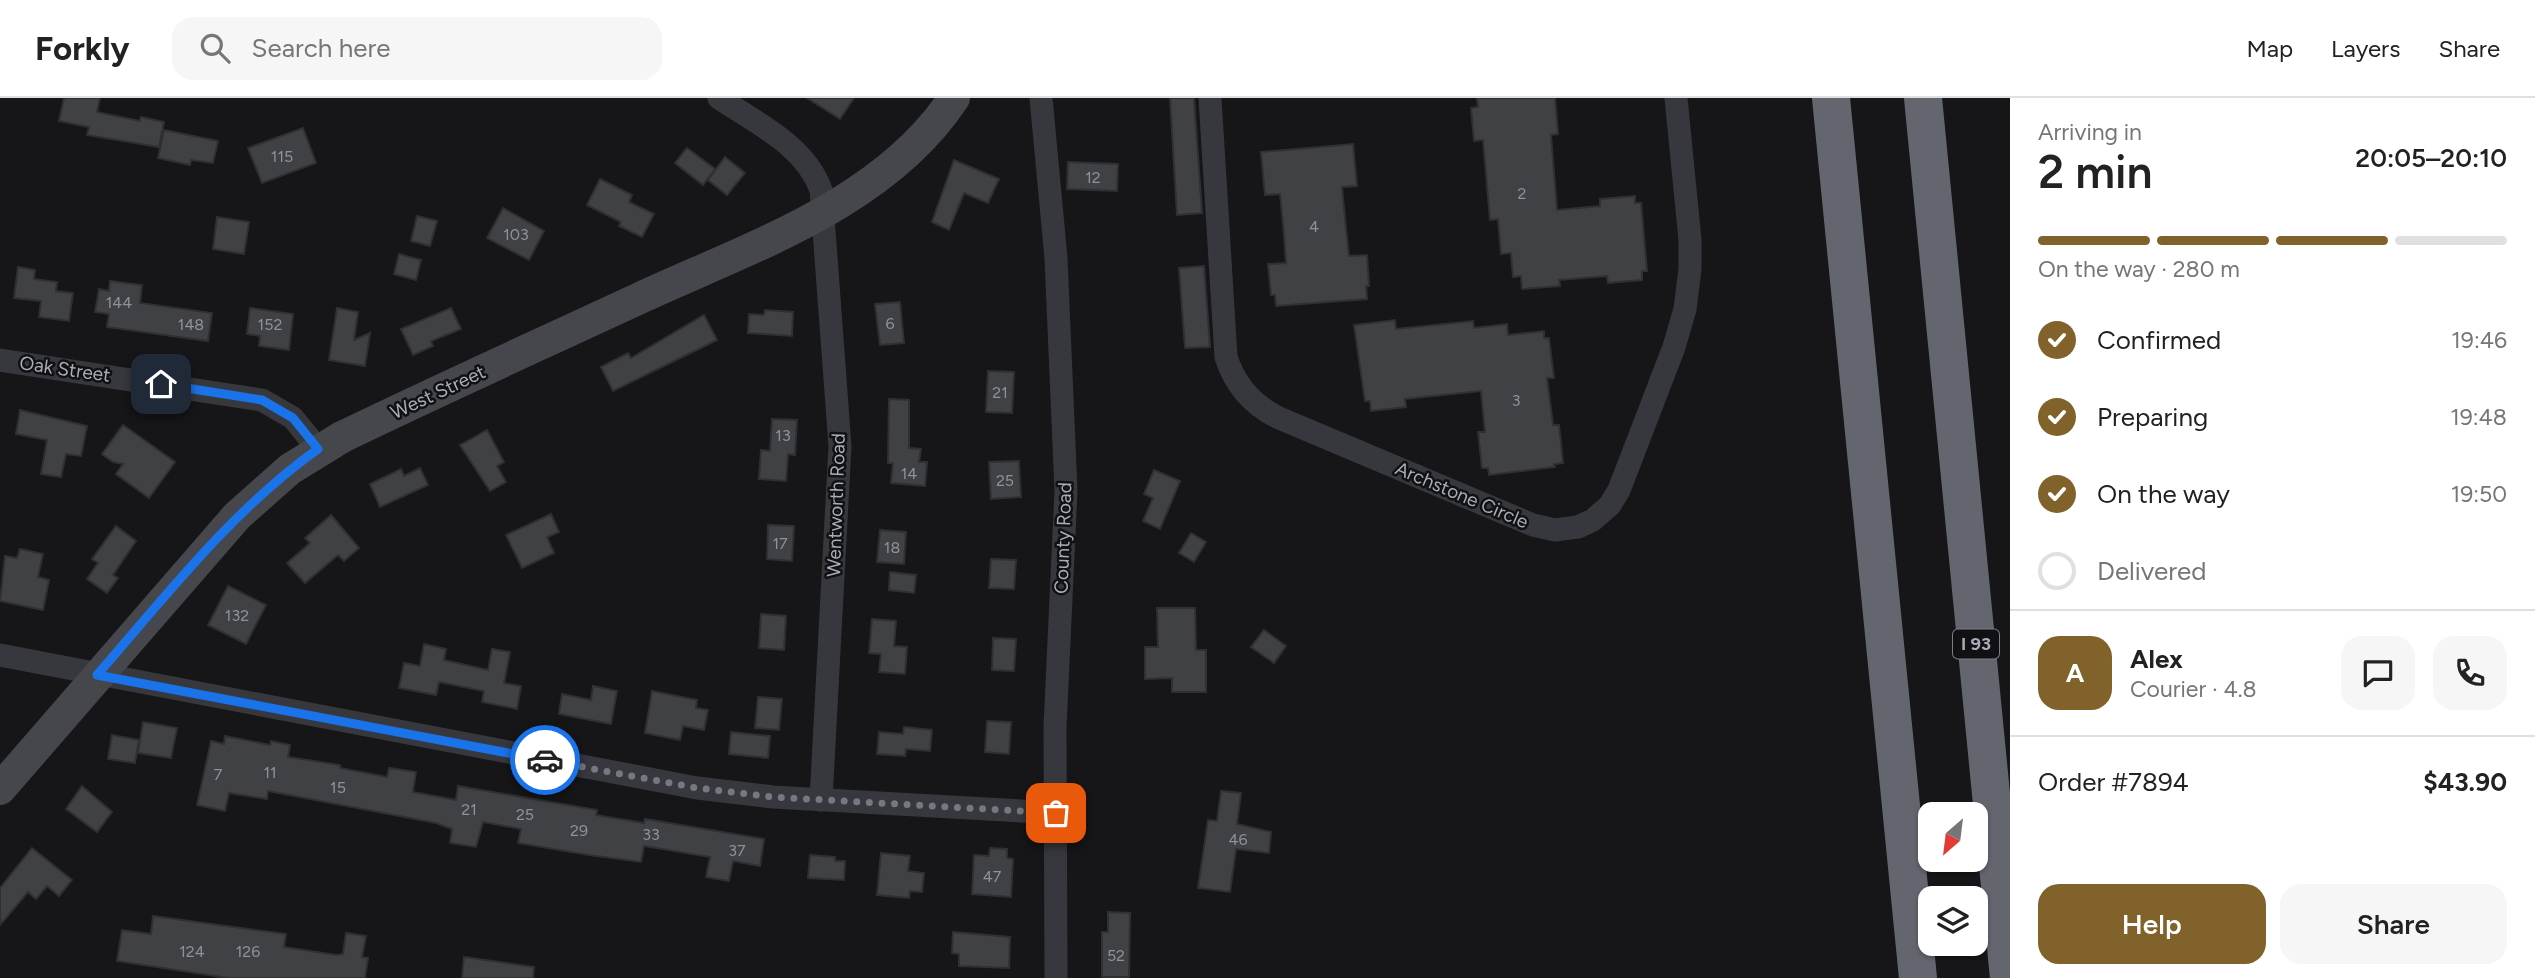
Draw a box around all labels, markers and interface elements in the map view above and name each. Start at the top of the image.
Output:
search box [172,17,662,80]
text: Forkly [35,29,130,68]
icon: search [196,29,234,67]
text: Search here [252,32,390,64]
text: Map [2246,34,2293,63]
text: Layers [2331,34,2400,63]
text: Share [2438,34,2500,63]
text: Arriving in [2038,118,2142,146]
text: 20:05–20:10 [2355,142,2507,174]
text: 2 min [2038,144,2153,200]
house number: 115 [271,147,293,166]
house number: 12 [1085,168,1101,187]
house number: 2 [1518,184,1526,203]
house number: 4 [1309,217,1319,236]
house number: 103 [503,225,529,244]
text: On the way · 280 m [2038,255,2240,283]
house number: 144 [106,293,132,312]
house number: 6 [885,314,895,333]
house number: 148 [178,315,204,334]
house number: 152 [258,315,282,334]
icon: check [2038,321,2076,359]
text: Confirmed [2097,324,2221,356]
text: 19:46 [2451,326,2507,354]
street label: Oak Street [18,351,112,387]
pin [131,354,191,414]
street label: West Street [387,360,489,424]
icon: home [142,365,180,403]
house number: 21 [992,383,1008,402]
house number: 3 [1512,391,1520,410]
icon: check [2038,398,2076,436]
text: Preparing [2097,401,2208,433]
text: 19:48 [2450,403,2507,431]
house number: 13 [775,426,791,445]
street label: Wentworth Road [822,433,850,577]
street label: Archstone Circle [1392,457,1532,533]
house number: 14 [901,464,917,483]
house number: 25 [996,471,1014,490]
icon: check [2038,475,2076,513]
text: On the way [2097,478,2230,510]
text: 19:50 [2451,480,2507,508]
street label: County Road [1050,482,1076,594]
house number: 17 [772,534,788,553]
house number: 18 [884,538,900,557]
text: Delivered [2097,555,2206,587]
house number: 132 [225,606,249,625]
road number: I 93 [1953,630,1999,658]
button: chat [2341,636,2415,710]
button: phone [2433,636,2507,710]
text: Alex [2130,643,2183,675]
text: A [2066,657,2084,689]
text: Courier · 4.8 [2130,675,2257,703]
courier [510,725,580,795]
icon: car [526,741,564,779]
house number: 11 [263,763,277,782]
house number: 7 [214,765,223,784]
text: Order #7894 [2038,766,2189,798]
text: $43.90 [2423,766,2507,798]
house number: 15 [330,778,346,797]
pin [1026,783,1086,843]
icon: bag [1037,794,1075,832]
house number: 21 [461,800,477,819]
north arrow [1918,802,1988,872]
map controls [1918,802,1988,956]
house number: 25 [516,805,534,824]
house number: 29 [570,821,588,840]
house number: 33 [642,825,660,844]
house number: 46 [1229,830,1248,849]
house number: 37 [728,841,746,860]
house number: 47 [983,867,1002,886]
button: Help [2038,884,2266,964]
button: Share [2280,884,2507,964]
button: layers [1918,886,1988,956]
house number: 124 [179,942,205,961]
house number: 126 [236,942,260,961]
house number: 52 [1107,946,1125,965]

